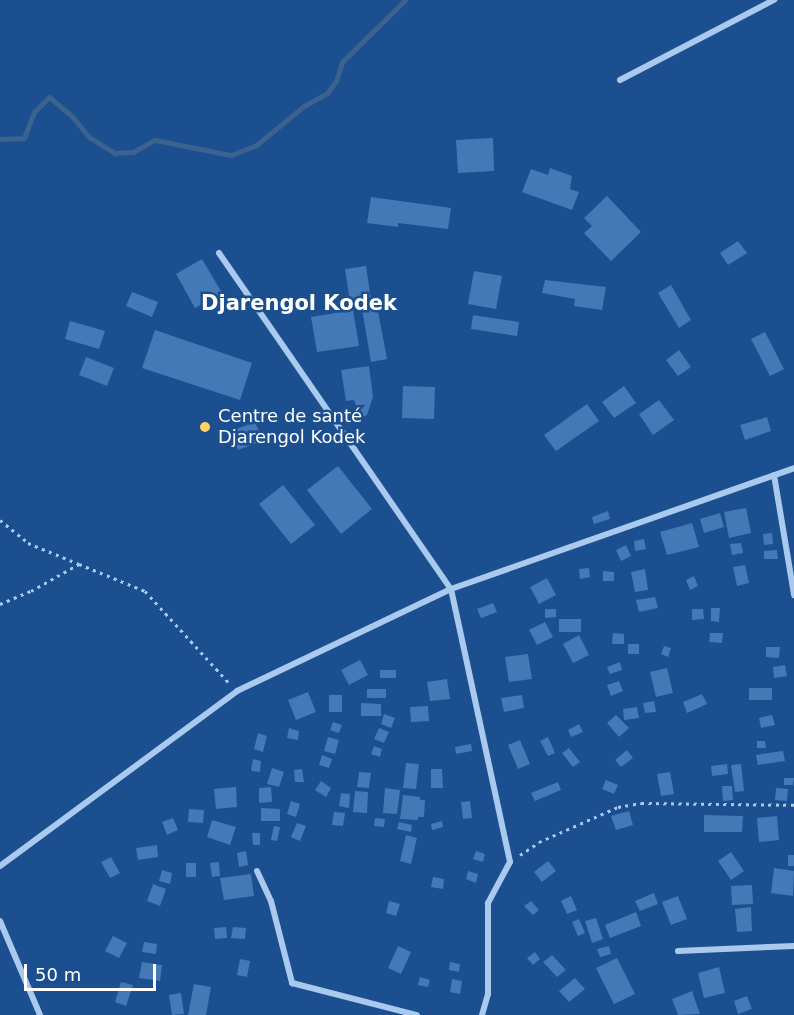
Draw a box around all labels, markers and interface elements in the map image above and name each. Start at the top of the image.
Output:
district label: Djarengol Kodek [201,290,397,316]
place label: Centre de santé Djarengol Kodek [218,406,365,448]
marker: Centre de santé Djarengol Kodek [196,418,214,436]
scale bar [27,952,159,990]
text: 50 m [35,964,81,985]

